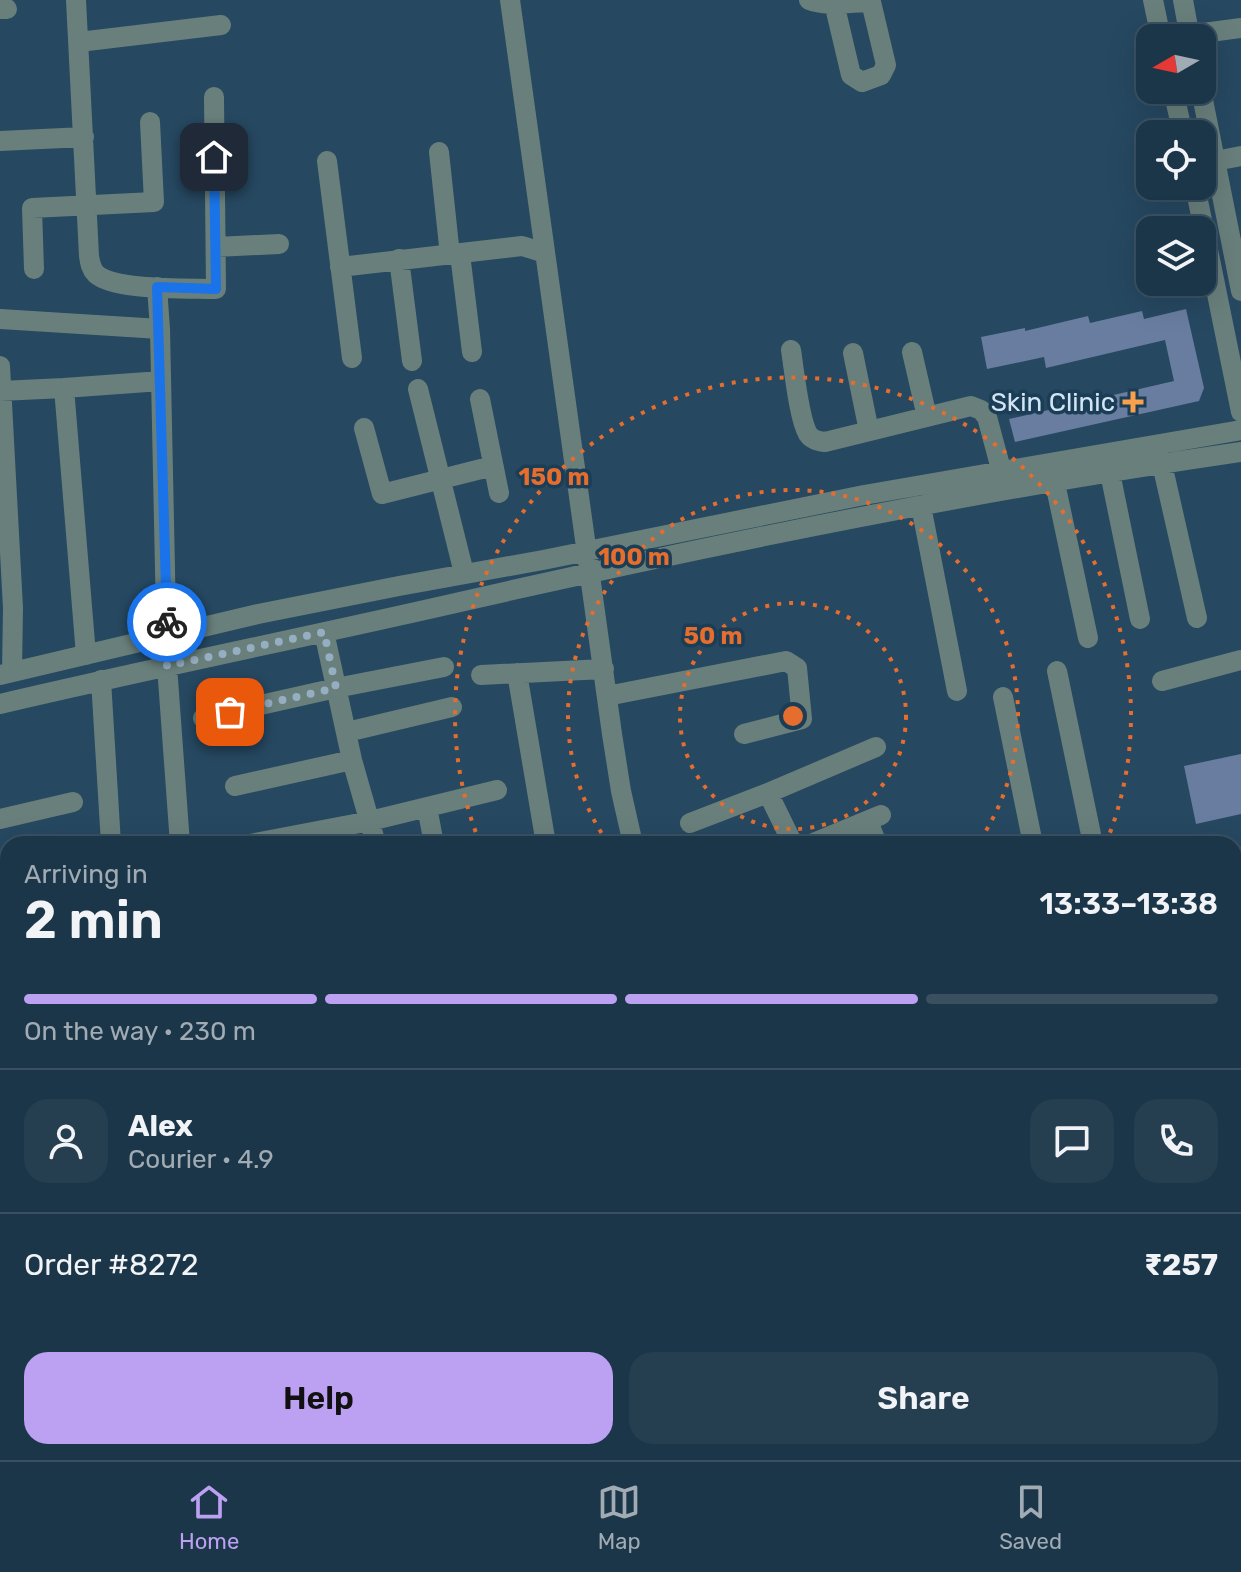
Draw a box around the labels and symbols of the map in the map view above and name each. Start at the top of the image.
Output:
north arrow [1136,24,1216,104]
pin [180,123,248,191]
place label: Skin Clinic [991,387,1115,418]
marker: Skin Clinic [1122,391,1144,413]
text: 150 m [519,463,589,491]
text: 100 m [598,543,670,571]
courier [127,582,207,662]
text: 50 m [684,622,742,650]
pin [196,678,264,746]
centre of rings [779,702,807,730]

